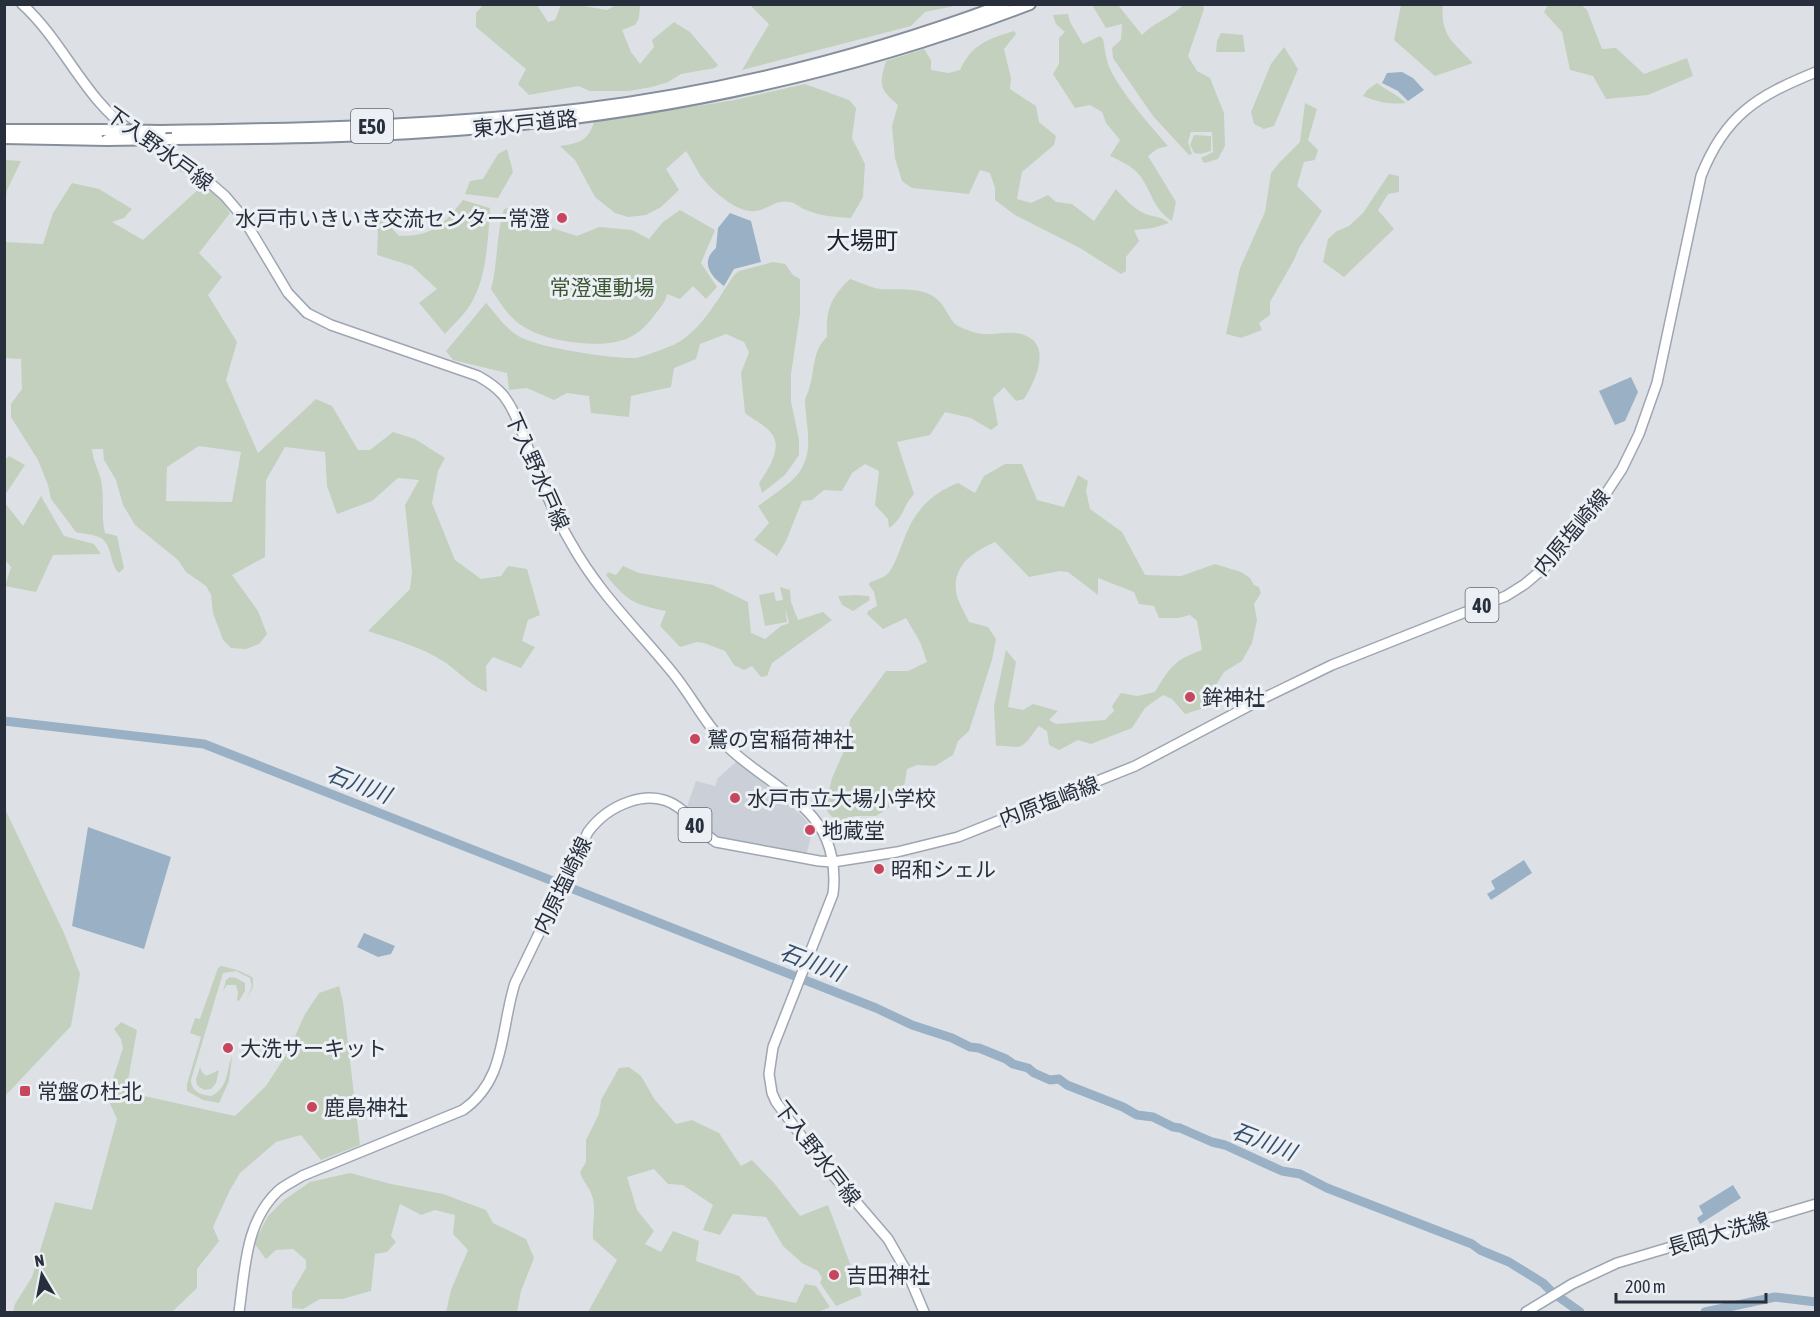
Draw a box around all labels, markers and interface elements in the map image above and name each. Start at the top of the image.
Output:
street label: 下入野水戸線 [102,101,218,195]
street label: 東水戸道路 [472,106,578,140]
road number: E50 [351,109,393,143]
place label: 水戸市いきいき交流センター常澄 [235,206,550,230]
marker: 水戸市いきいき交流センター常澄 [555,211,569,225]
district label: 大場町 [826,227,898,254]
park label: 常澄運動場 [550,275,655,299]
street label: 下入野水戸線 [501,409,575,533]
street label: 内原塩崎線 [1528,484,1614,580]
road number: 40 [1466,588,1498,622]
place label: 鉾神社 [1202,685,1265,709]
marker: 鉾神社 [1183,690,1197,704]
place label: 鷲の宮稲荷神社 [707,727,854,751]
marker: 鷲の宮稲荷神社 [688,732,702,746]
water label: 石川川 [324,760,396,809]
street label: 内原塩崎線 [996,771,1102,831]
place label: 水戸市立大場小学校 [747,786,936,810]
marker: 水戸市立大場小学校 [728,791,742,805]
road number: 40 [678,808,712,842]
place label: 地蔵堂 [822,818,885,842]
marker: 地蔵堂 [803,823,817,837]
street label: 内原塩崎線 [528,833,596,937]
place label: 昭和シェル [891,857,996,881]
marker: 昭和シェル [872,862,886,876]
water label: 石川川 [777,938,849,987]
place label: 大洗サーキット [240,1036,387,1060]
marker: 大洗サーキット [221,1041,235,1055]
place label: 常盤の杜北 [37,1079,142,1103]
marker: 常盤の杜北 [18,1084,32,1098]
place label: 鹿島神社 [324,1095,408,1119]
street label: 下入野水戸線 [770,1096,866,1210]
marker: 鹿島神社 [305,1100,319,1114]
water label: 石川川 [1229,1117,1301,1166]
street label: 長岡大洗線 [1664,1207,1772,1259]
north arrow [12,1245,72,1305]
text: N [33,1251,46,1270]
place label: 吉田神社 [846,1263,930,1287]
scale bar [1616,1266,1766,1304]
marker: 吉田神社 [827,1268,841,1282]
text: 200 m [1625,1276,1666,1297]

